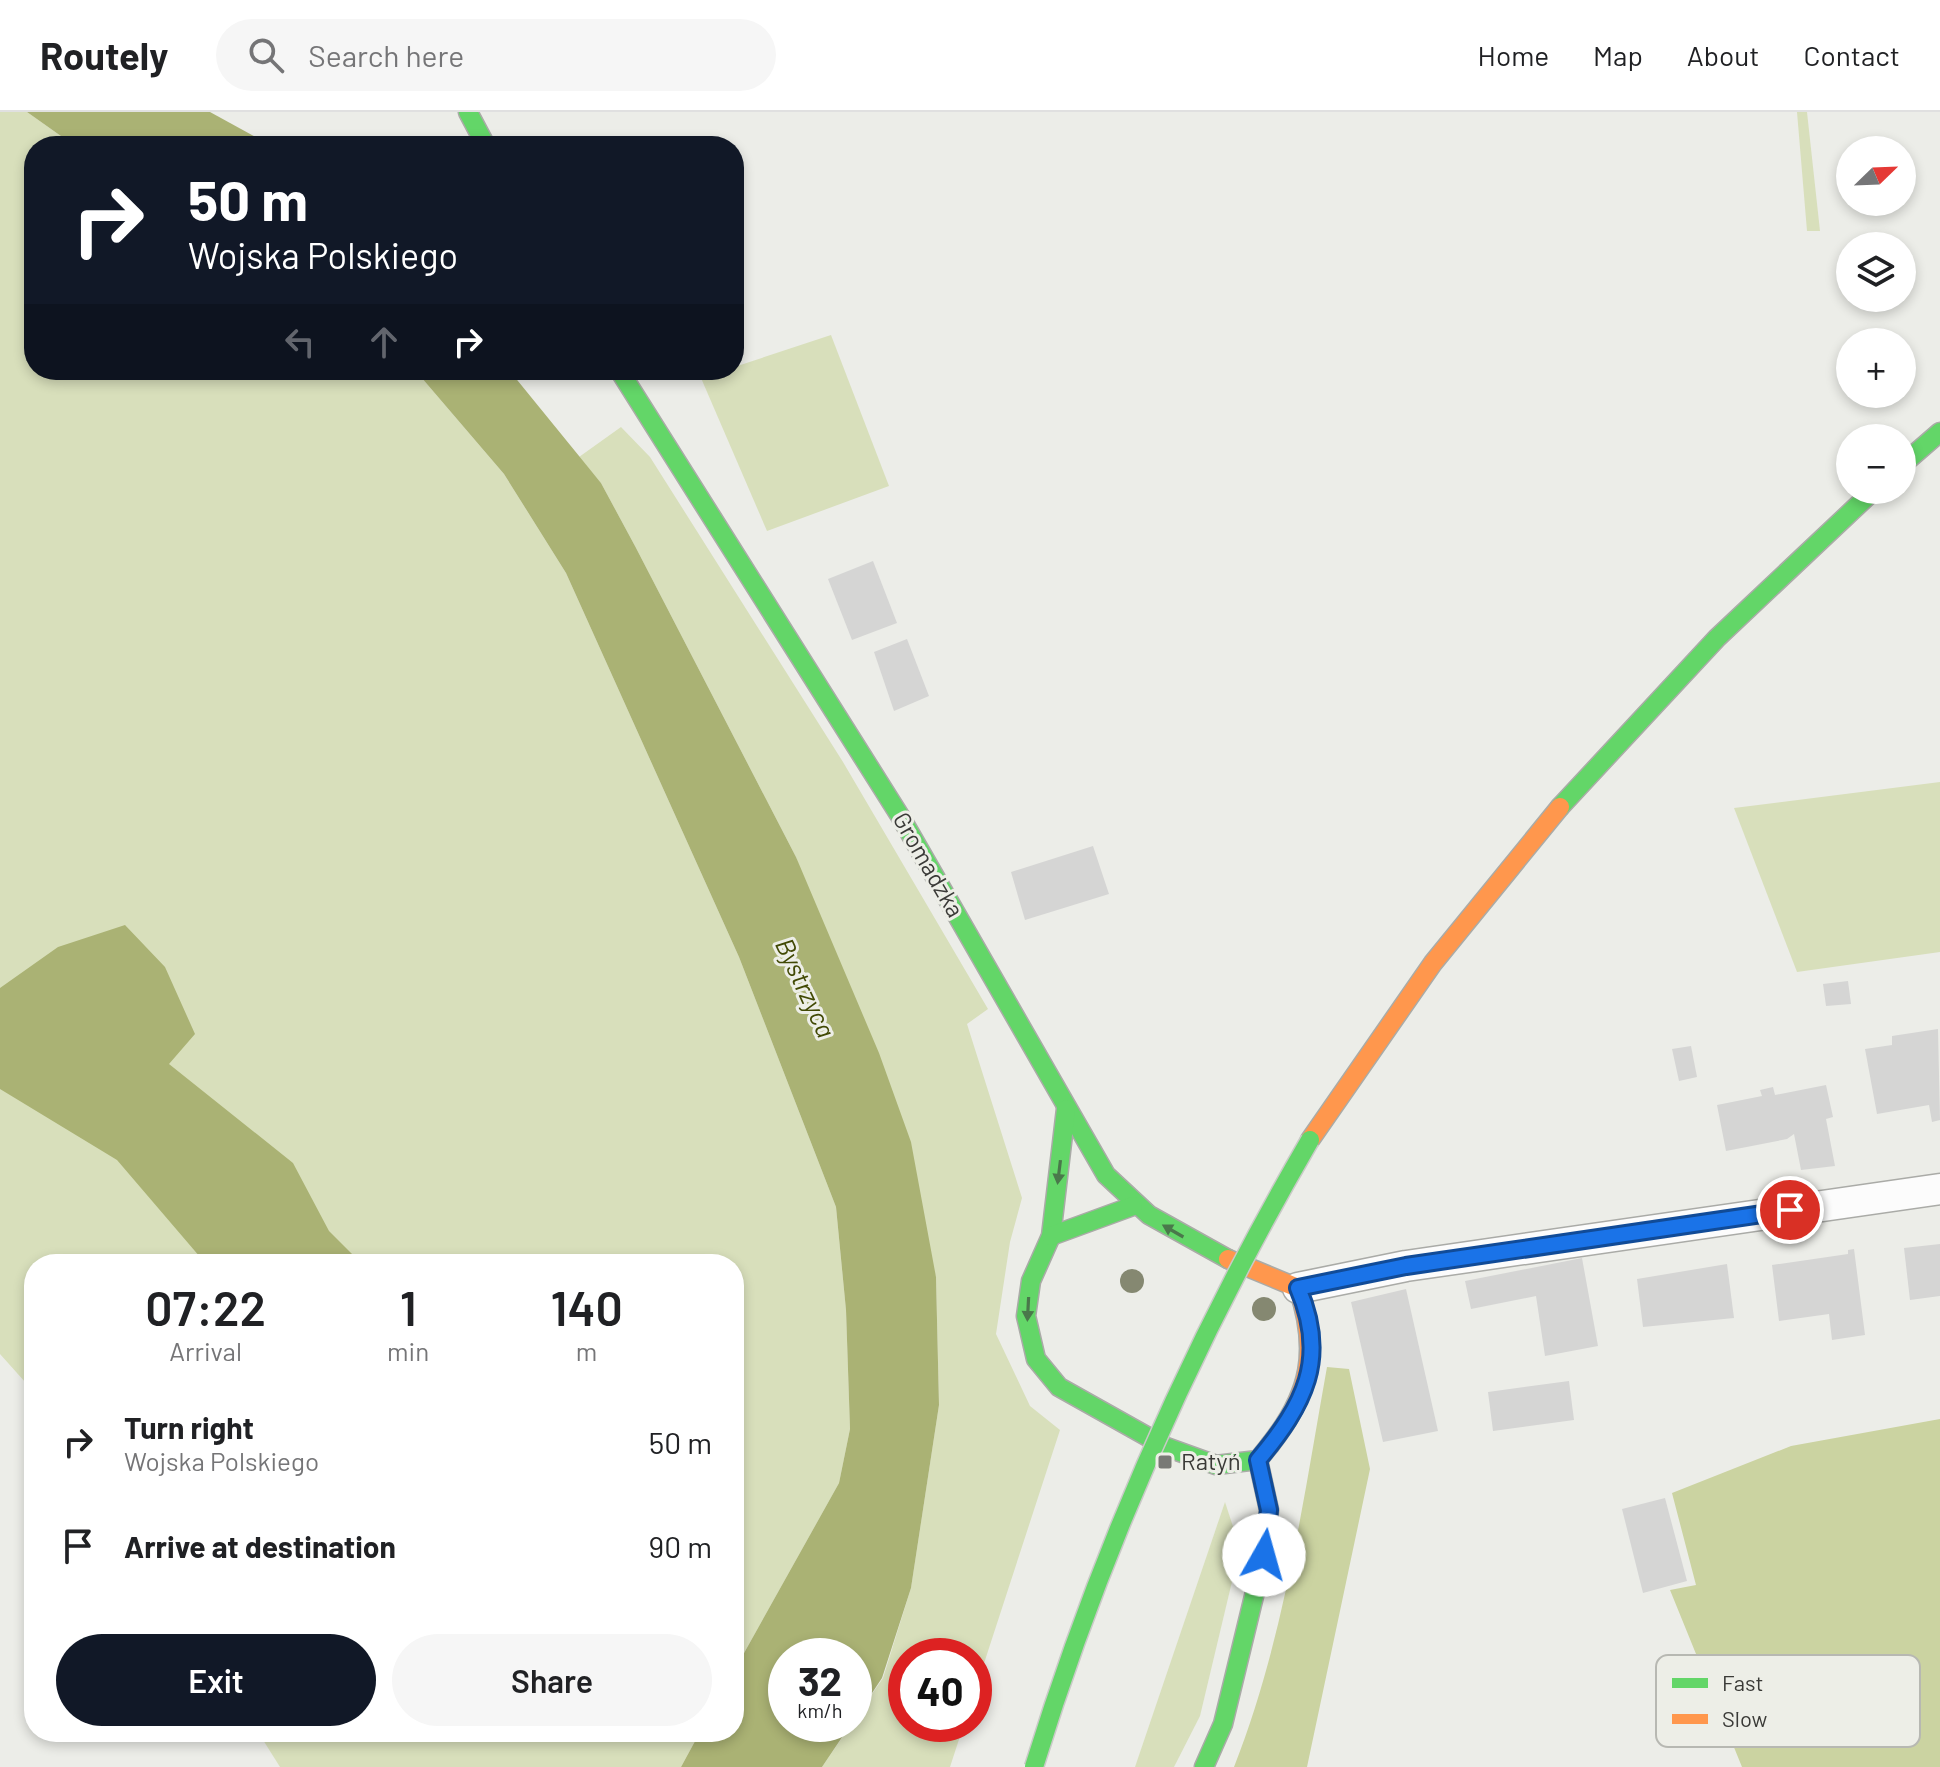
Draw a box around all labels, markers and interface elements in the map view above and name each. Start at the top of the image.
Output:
search box [216,19,776,91]
text: Routely [40,32,168,78]
icon: search [244,33,288,77]
text: Search here [308,37,464,73]
text: Home [1478,38,1549,72]
text: Map [1593,38,1643,72]
text: About [1687,38,1759,72]
text: Contact [1803,38,1900,72]
north arrow [1836,136,1916,216]
map controls [1836,136,1916,504]
text: 50 m [188,165,308,232]
icon: right [56,168,160,272]
button: layers [1836,232,1916,312]
text: Wojska Polskiego [188,233,458,276]
icon: left [278,320,322,364]
icon: ahead [362,320,406,364]
icon: right [446,320,490,364]
button: + [1836,328,1916,408]
button: − [1836,424,1916,504]
street label: Gromadzka [888,807,971,922]
water label: Bystrzyca [770,933,843,1042]
one-way arrow [1053,1160,1066,1185]
pin [1756,1176,1824,1244]
icon: arrive [1768,1188,1812,1232]
one-way arrow [1162,1224,1184,1238]
text: 07:22 [145,1278,266,1336]
text: 1 [400,1278,417,1336]
text: 140 [550,1278,623,1336]
one-way arrow [1021,1297,1034,1322]
text: Arrival [169,1335,242,1366]
text: min [387,1335,429,1366]
text: m [576,1335,597,1366]
text: Turn right [124,1409,254,1445]
icon: right [56,1420,100,1464]
text: 50 m [649,1424,712,1460]
text: Wojska Polskiego [124,1445,319,1476]
place label: Ratyń [1181,1446,1241,1475]
marker: Ratyń [1156,1453,1174,1471]
position arrow [1222,1513,1306,1597]
icon: arrive [56,1524,100,1568]
text: Arrive at destination [124,1528,396,1564]
text: 90 m [649,1528,712,1564]
button: Exit [56,1634,376,1726]
button: Share [392,1634,712,1726]
speed limit sign: 40 [888,1638,992,1742]
legend [1656,1655,1920,1747]
text: 32 [798,1656,842,1704]
text: Fast [1722,1669,1764,1695]
text: km/h [797,1698,843,1722]
text: Slow [1722,1705,1767,1731]

